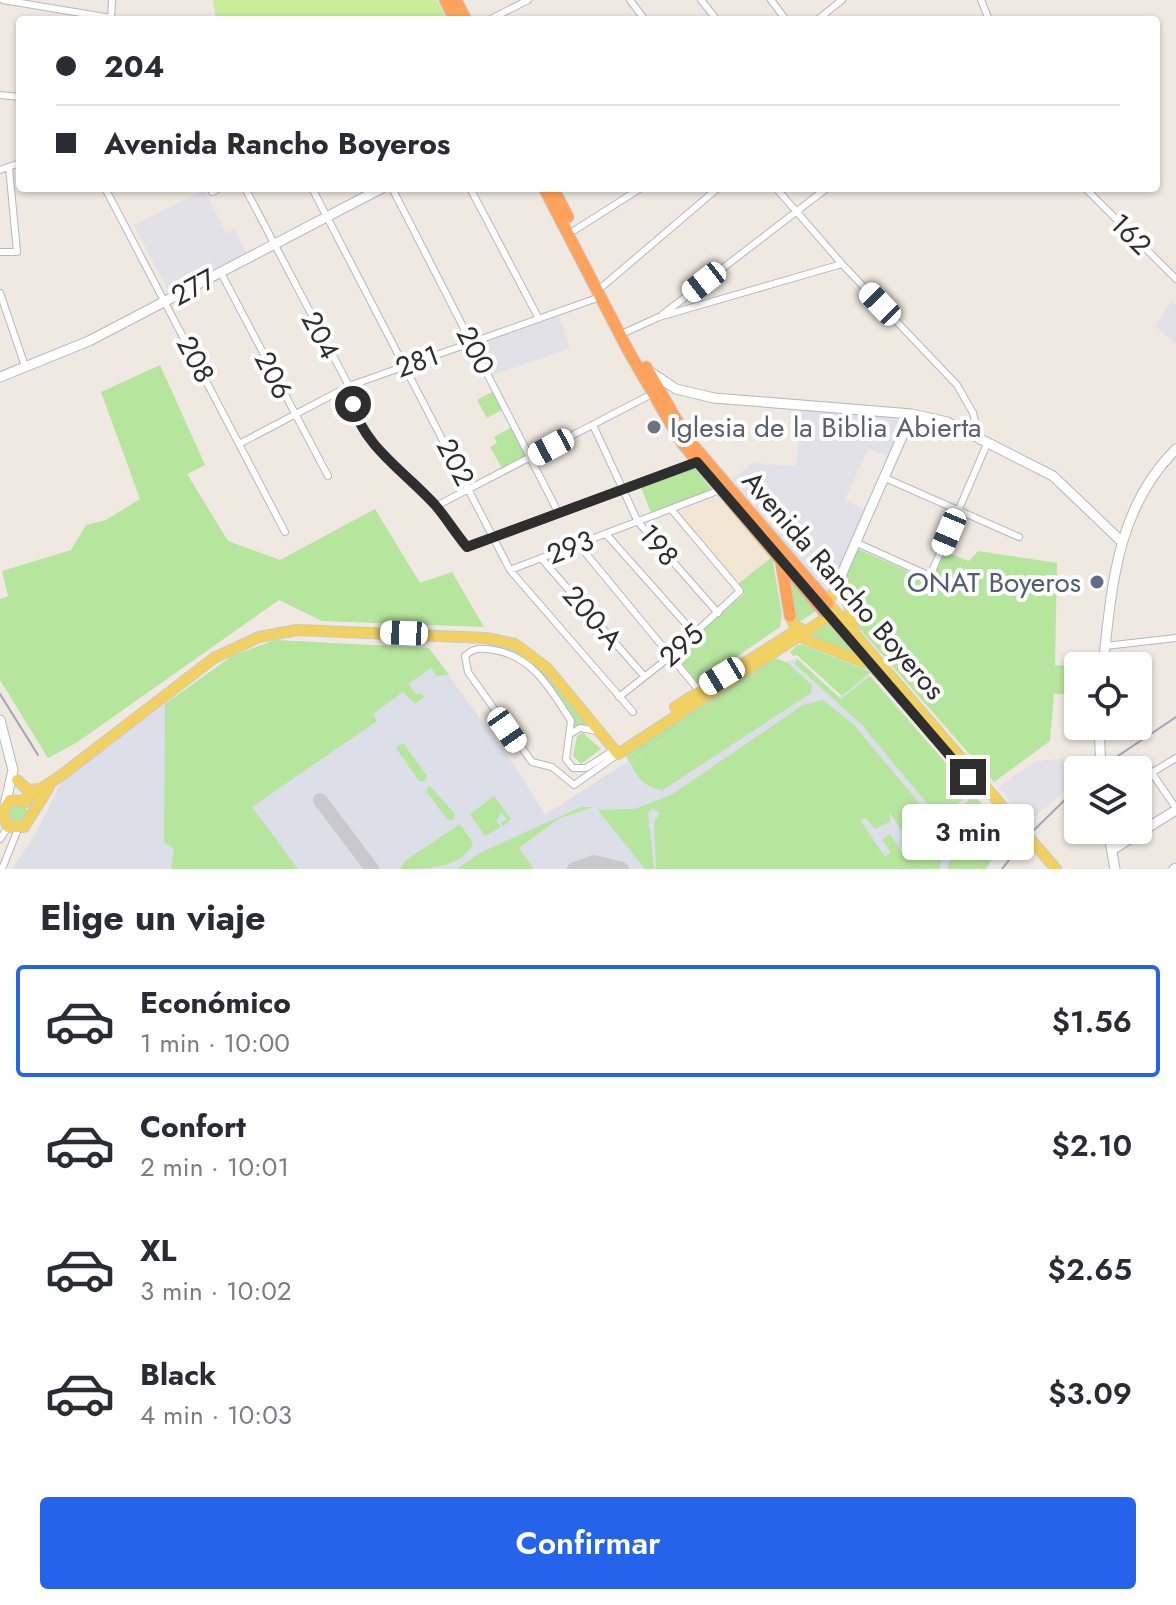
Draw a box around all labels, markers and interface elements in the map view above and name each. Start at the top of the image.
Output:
text: 204 [104,45,164,88]
text: Avenida Rancho Boyeros [104,122,451,165]
street label: 162 [1100,204,1161,265]
car [678,258,730,306]
street label: 277 [164,259,223,316]
car [855,278,905,330]
street label: 204 [291,304,350,367]
street label: 200 [446,319,505,382]
street label: 208 [166,328,225,390]
street label: 281 [390,335,445,388]
street label: 206 [244,344,303,406]
route start [335,386,371,422]
place label: Iglesia de la Biblia Abierta [670,407,982,448]
marker: Iglesia de la Biblia Abierta [645,418,663,436]
car [524,425,578,469]
street label: 202 [426,431,485,493]
street label: Avenida Rancho Boyeros [733,462,955,709]
car [929,505,969,559]
street label: 198 [629,515,688,575]
street label: 293 [541,520,600,575]
place label: ONAT Boyeros [907,562,1081,603]
marker: ONAT Boyeros [1088,573,1106,591]
street label: 200-A [553,576,633,659]
street label: 295 [650,614,713,677]
car [380,620,428,646]
map controls [1064,652,1152,844]
button: locate [1064,652,1152,740]
car [695,653,749,699]
car [483,703,531,757]
button: layers [1064,756,1152,844]
route end [950,759,986,795]
callout: 3 min [902,805,1034,861]
text: 3 min [935,813,1001,851]
text: Elige un viaje [40,891,266,943]
text: Económico [140,981,291,1024]
icon: car [44,985,116,1057]
text: $1.56 [1052,1000,1132,1043]
text: 1 min · 10:00 [140,1024,290,1062]
text: Confort [140,1105,246,1148]
icon: car [44,1109,116,1181]
text: $2.10 [1051,1124,1132,1167]
text: 2 min · 10:01 [140,1148,289,1186]
text: XL [140,1229,176,1272]
icon: car [44,1233,116,1305]
text: $2.65 [1048,1248,1132,1291]
text: 3 min · 10:02 [140,1272,292,1310]
text: Black [140,1353,216,1396]
icon: car [44,1357,116,1429]
text: $3.09 [1048,1372,1132,1415]
text: 4 min · 10:03 [140,1396,292,1434]
button: Confirmar [40,1497,1136,1589]

